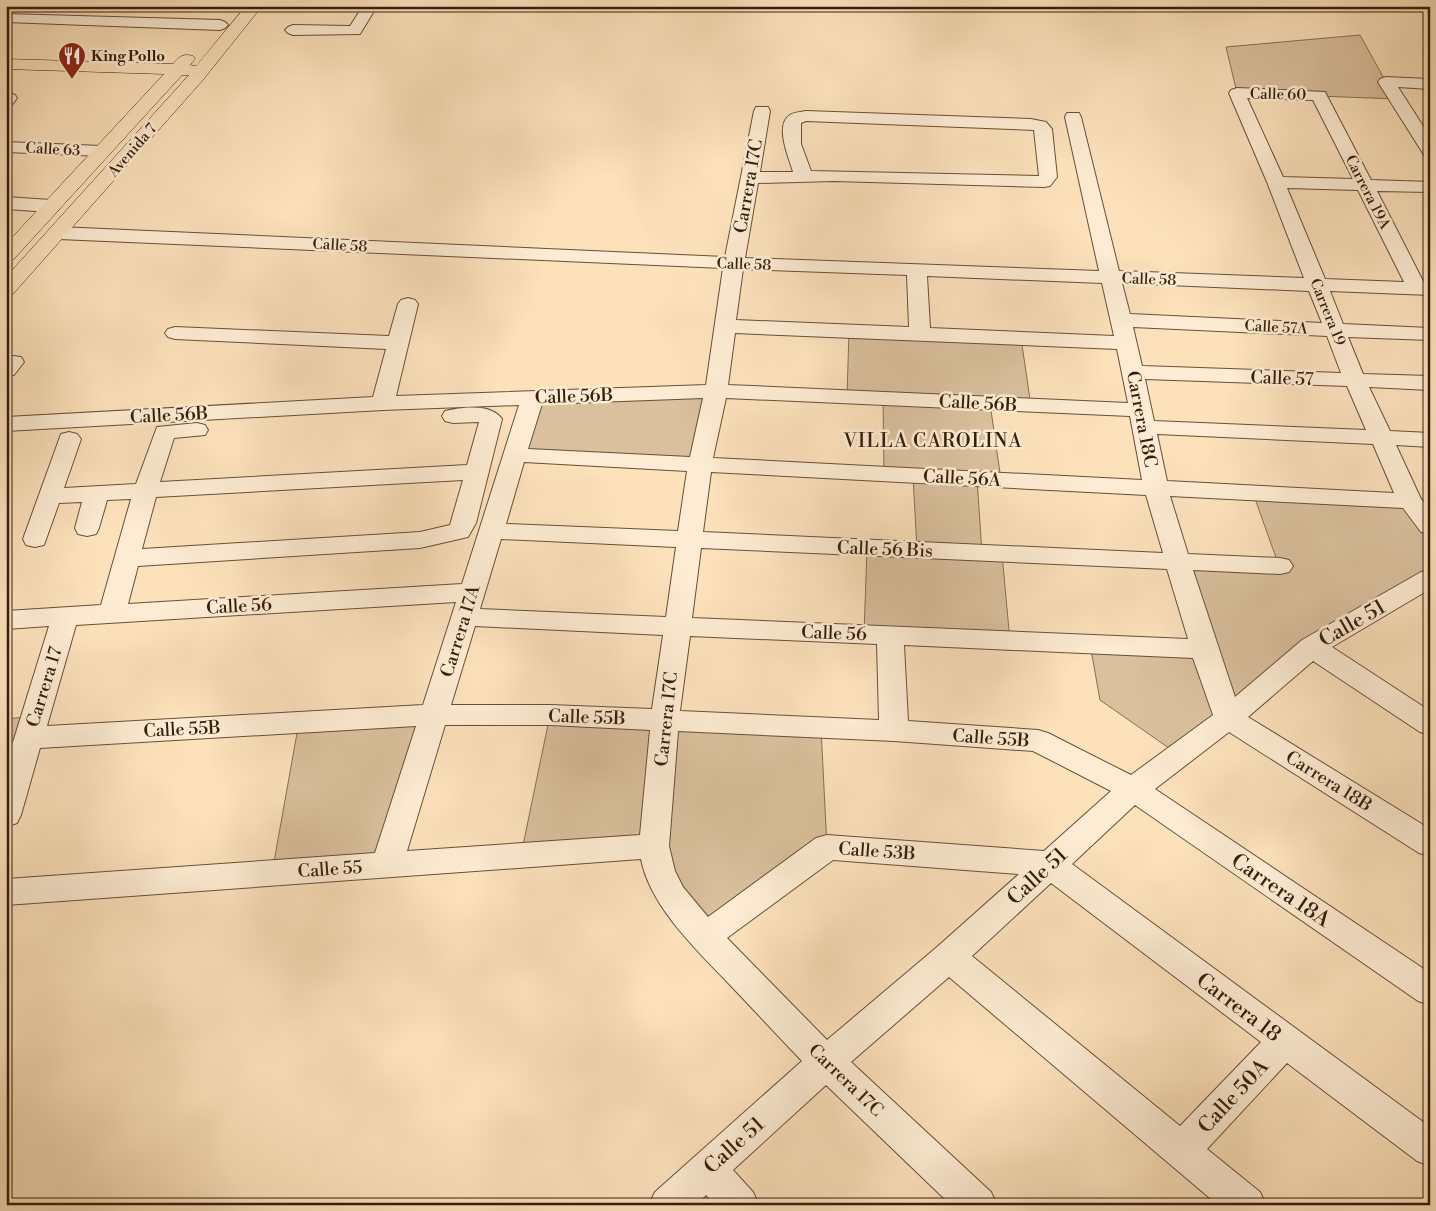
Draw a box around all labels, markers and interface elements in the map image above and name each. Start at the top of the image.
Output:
restaurant icon: King Pollo [57,41,87,80]
place label: King Pollo [91,47,165,66]
street label: Calle 60 [1250,85,1306,104]
street label: Avenida 7 [103,119,161,182]
street label: Carrera 17C [729,137,768,235]
street label: Calle 63 [25,139,81,160]
street label: Carrera 19A [1341,152,1395,233]
street label: Calle 58 [312,235,368,256]
street label: Calle 58 [716,254,772,275]
street label: Calle 58 [1121,269,1177,290]
street label: Carrera 19 [1305,276,1350,349]
street label: Calle 57A [1244,316,1309,339]
street label: Calle 57 [1250,366,1314,391]
street label: Carrera 18C [1121,369,1162,469]
street label: Calle 56B [534,384,614,409]
street label: Calle 56B [938,390,1018,417]
street label: Calle 56B [129,402,209,429]
district label: VILLA CAROLINA [843,429,1022,453]
street label: Calle 56A [922,465,1002,492]
street label: Calle 56 Bis [837,536,933,563]
street label: Carrera 17A [436,582,486,680]
street label: Calle 56 [206,593,273,620]
street label: Calle 51 [1314,594,1391,653]
street label: Calle 56 [801,621,867,646]
street label: Carrera 17 [21,644,68,730]
street label: Carrera 17C [650,671,683,768]
street label: Calle 55B [548,705,626,730]
street label: Calle 55B [143,716,221,743]
street label: Calle 55B [952,724,1030,753]
street label: Carrera 18B [1281,746,1376,817]
street label: Calle 53B [838,837,916,866]
street label: Calle 51 [1002,842,1073,911]
street label: Carrera 18A [1226,848,1335,934]
street label: Calle 55 [297,856,363,883]
street label: Carrera 18 [1191,967,1286,1048]
street label: Carrera 17C [803,1039,888,1122]
street label: Calle 50A [1193,1054,1275,1139]
street label: Calle 51 [699,1112,771,1180]

